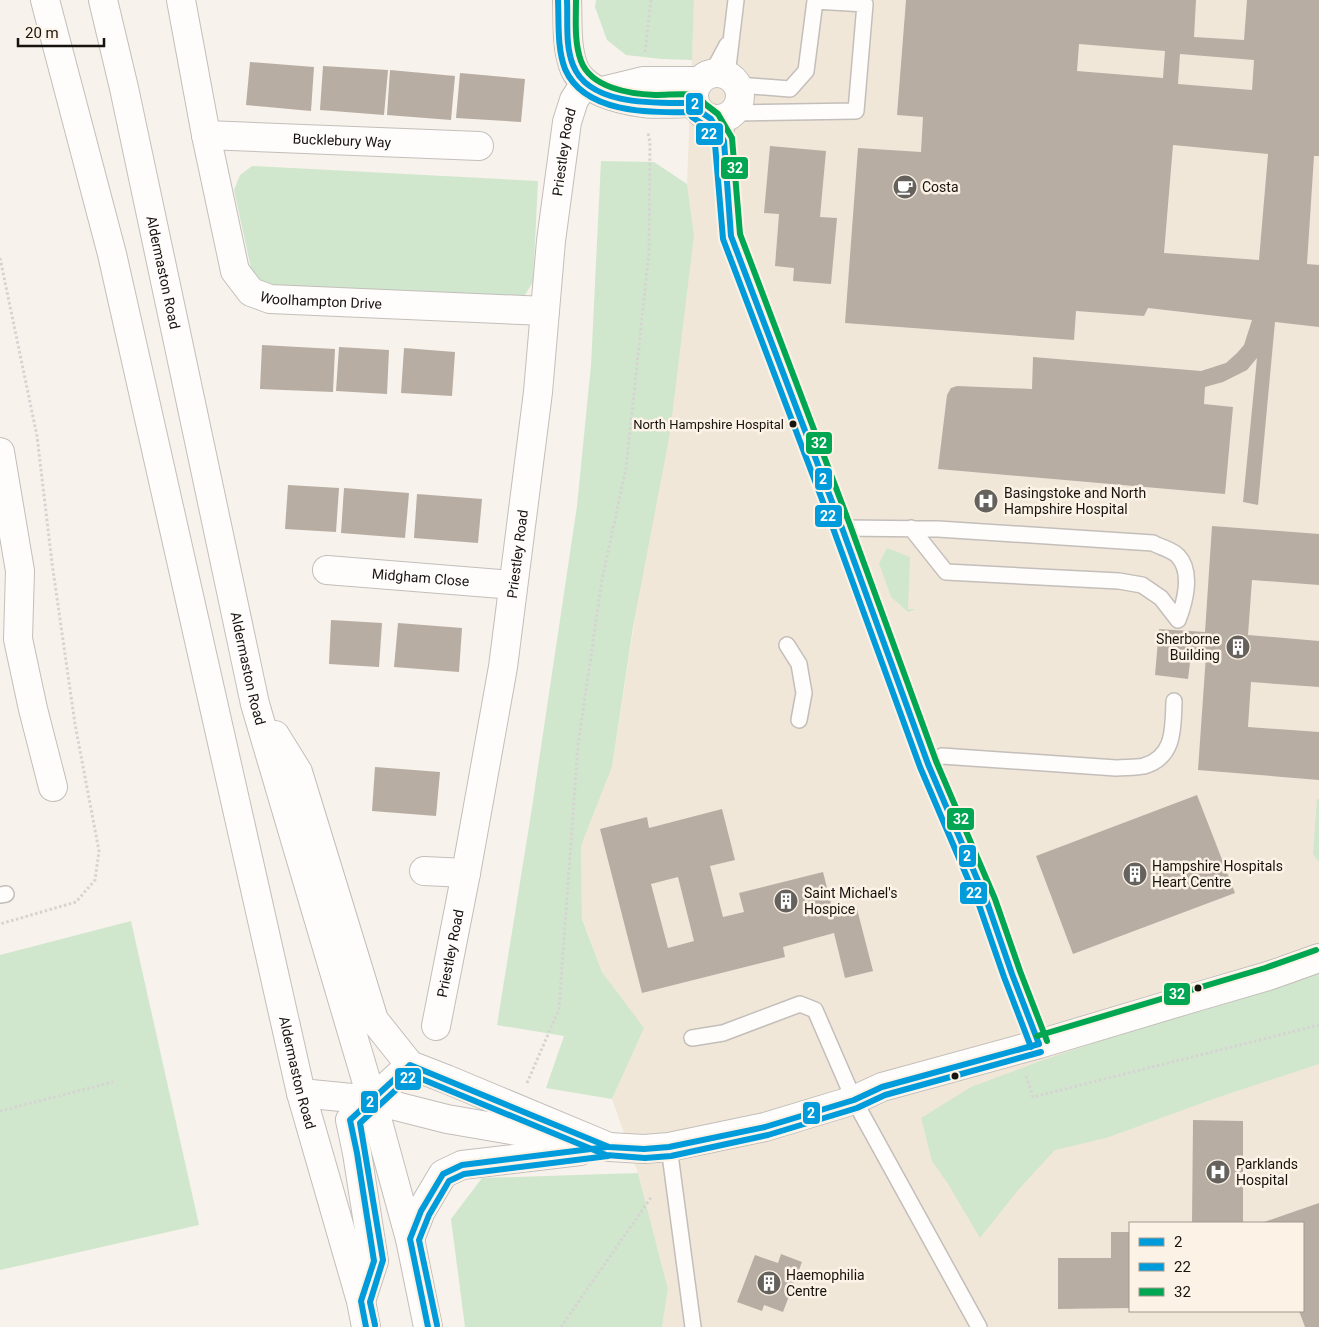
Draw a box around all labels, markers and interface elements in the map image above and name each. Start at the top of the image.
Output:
scale bar [18,15,104,47]
text: 20 m [25,24,59,42]
line badge: 2 [685,92,704,116]
text: 2 [691,96,699,112]
street label: Priestley Road [549,106,579,197]
line badge: 22 [695,122,724,146]
text: 22 [701,126,717,142]
street label: Bucklebury Way [292,130,392,150]
line badge: 32 [720,156,749,180]
text: 32 [727,160,743,176]
cafe icon: Costa [892,174,918,200]
place label: Costa [922,179,959,195]
street label: Aldermaston Road [143,214,183,331]
street label: Woolhampton Drive [258,288,382,312]
place label: North Hampshire Hospital [633,417,784,432]
marker: North Hampshire Hospital [788,419,798,429]
line badge: 32 [805,431,833,455]
text: 32 [811,435,827,451]
line badge: 2 [814,467,833,491]
text: 2 [819,471,827,487]
place label: Basingstoke and North Hampshire Hospital [1004,485,1146,517]
hospital icon: Basingstoke and North Hampshire Hospital [973,488,999,514]
line badge: 22 [814,504,843,528]
text: 22 [820,508,836,524]
street label: Priestley Road [504,509,531,599]
street label: Midgham Close [371,566,470,589]
street label: Aldermaston Road [228,610,269,727]
place label: Sherborne Building [1156,631,1220,663]
building icon: Sherborne Building [1225,634,1251,660]
line badge: 32 [946,807,975,831]
text: 32 [953,811,969,827]
line badge: 2 [958,844,977,868]
text: 2 [963,848,971,864]
place label: Hampshire Hospitals Heart Centre [1152,858,1283,890]
building icon: Hampshire Hospitals Heart Centre [1122,861,1148,887]
line badge: 22 [959,881,988,905]
place label: Saint Michael's Hospice [804,885,897,917]
text: 22 [966,885,982,901]
building icon: Saint Michael's Hospice [773,888,799,914]
street label: Priestley Road [434,908,467,999]
line badge: 32 [1163,982,1191,1006]
unlabelled marker [1193,983,1203,993]
text: 32 [1169,986,1185,1002]
street label: Aldermaston Road [276,1015,319,1131]
line badge: 22 [394,1067,422,1091]
text: 22 [400,1070,416,1086]
unlabelled marker [950,1071,960,1081]
line badge: 2 [360,1090,379,1114]
text: 2 [366,1094,374,1110]
line badge: 2 [802,1101,821,1125]
text: 2 [807,1105,815,1121]
place label: Parklands Hospital [1236,1156,1298,1188]
hospital icon: Parklands Hospital [1205,1159,1231,1185]
legend [1129,1222,1304,1312]
text: 2 [1174,1233,1182,1251]
text: 22 [1174,1258,1191,1276]
place label: Haemophilia Centre [786,1267,865,1299]
building icon: Haemophilia Centre [756,1270,782,1296]
text: 32 [1174,1283,1191,1301]

